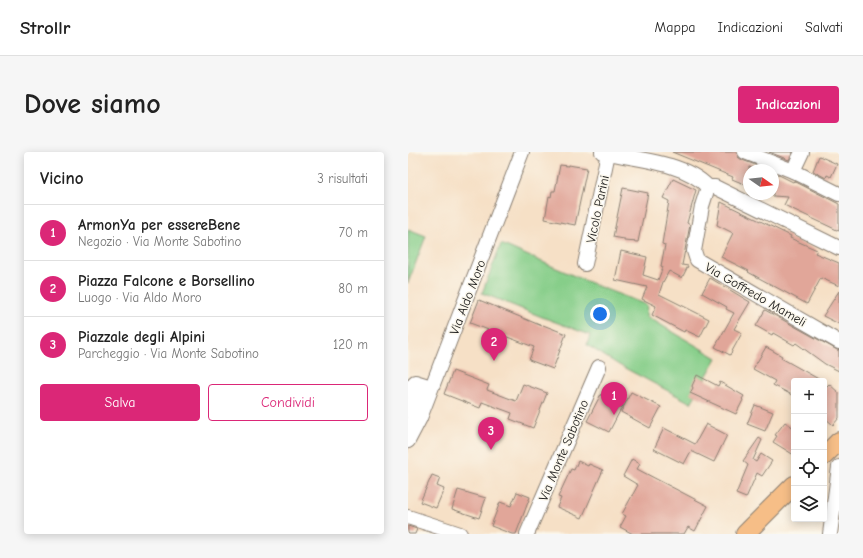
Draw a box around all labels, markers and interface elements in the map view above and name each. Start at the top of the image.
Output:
text: Strollr [20,17,70,39]
text: Mappa [655,19,696,36]
text: Indicazioni [718,19,783,36]
text: Salvati [805,19,843,36]
button: Indicazioni [738,86,839,123]
text: Dove siamo [24,88,161,120]
north arrow [743,164,779,200]
text: Vicino [40,169,83,188]
text: 3 risultati [317,171,368,186]
street label: Vicolo Parini [583,174,612,244]
text: ArmonYa per essereBene [78,216,240,234]
text: 1 [50,225,56,240]
text: 70 m [339,225,368,240]
text: Negozio · Via Monte Sabotino [78,234,241,249]
street label: Via Aldo Moro [446,257,489,337]
street label: Via Goffredo Mameli [702,259,809,330]
text: Piazza Falcone e Borsellino [78,272,255,290]
text: 2 [50,281,56,296]
text: 80 m [338,281,368,296]
text: Luogo · Via Aldo Moro [78,290,202,305]
your location [590,304,610,324]
text: Piazzale degli Alpini [78,328,205,346]
pin: 2 [481,328,507,361]
text: 3 [50,337,56,352]
text: 120 m [333,337,368,352]
text: Parcheggio · Via Monte Sabotino [78,346,259,361]
map controls [791,378,827,522]
button: + [791,378,827,414]
pin: 1 [601,382,627,415]
button: Salva [40,384,200,421]
button: Condividi [208,384,368,421]
street label: Via Monte Sabotino [535,397,592,503]
button: − [791,414,827,450]
pin: 3 [478,417,504,450]
button: locate [791,450,827,486]
button: layers [791,486,827,522]

